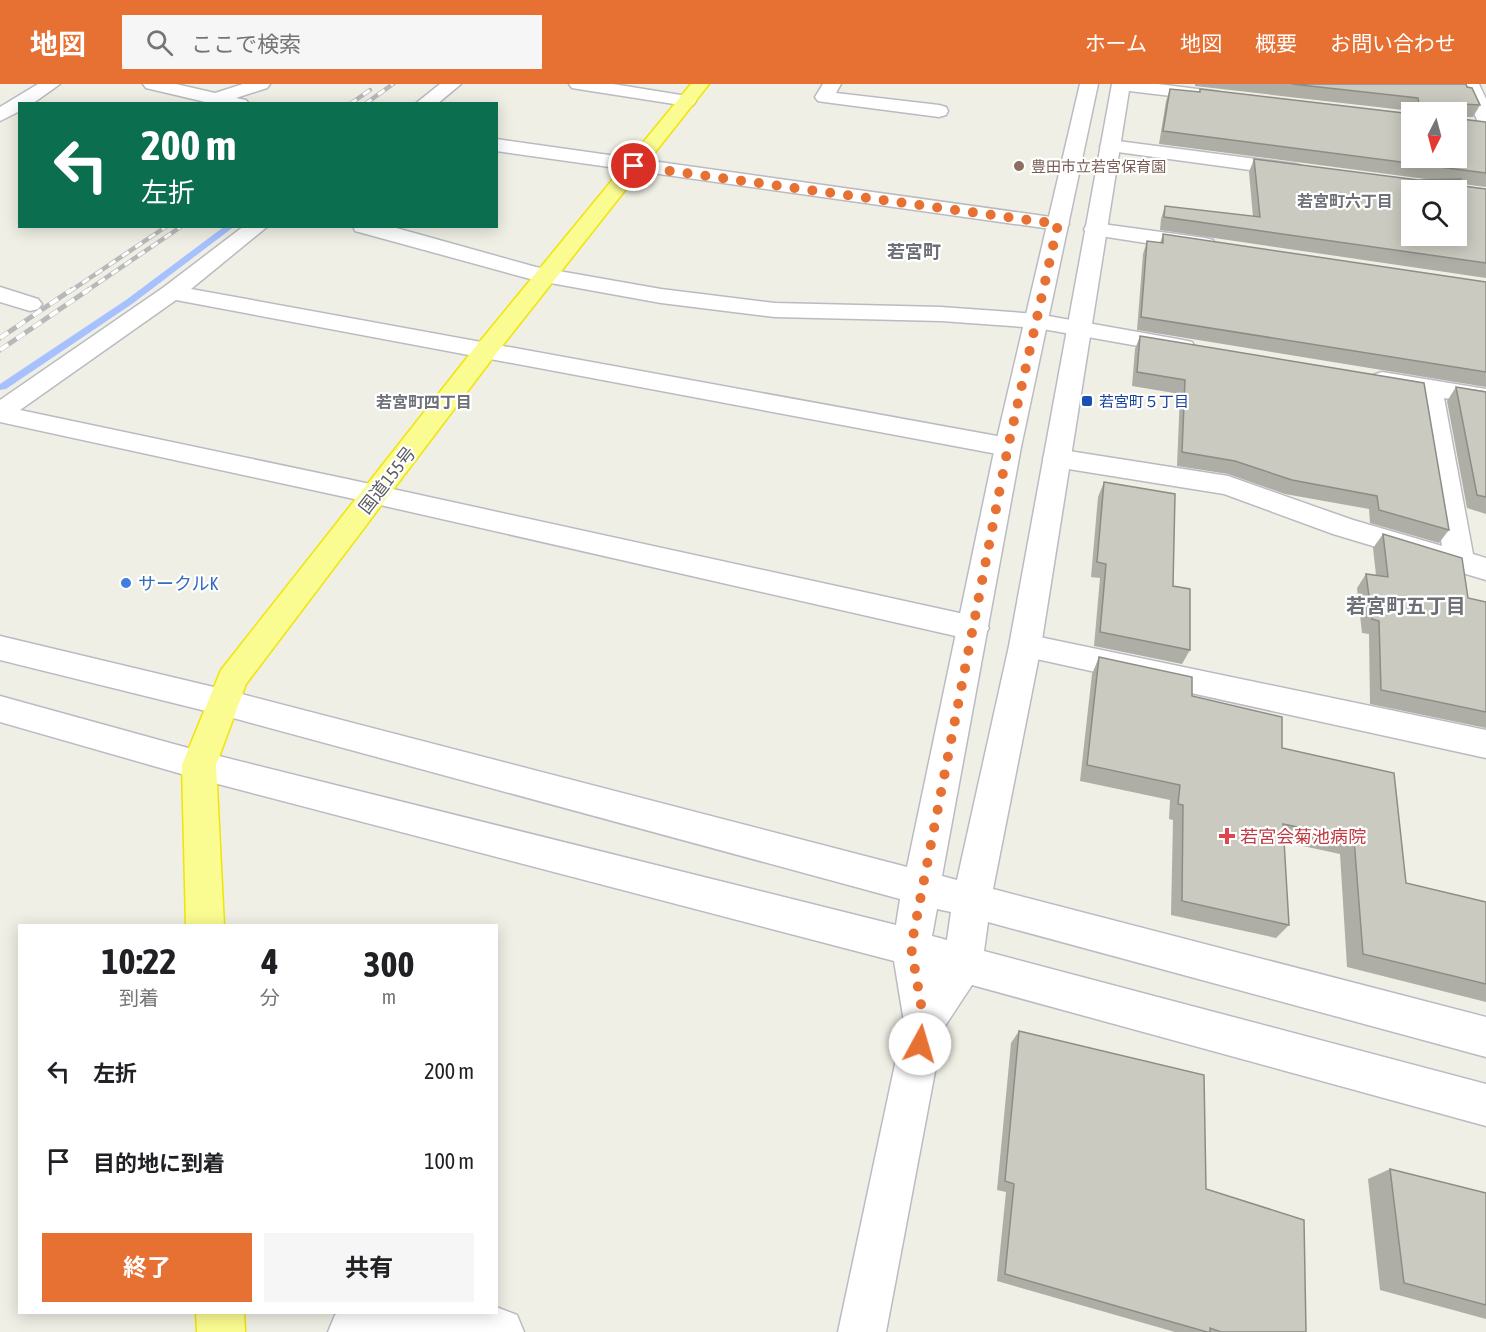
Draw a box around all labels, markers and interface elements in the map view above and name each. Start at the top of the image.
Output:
search box [122,15,542,69]
icon: search [143,26,176,59]
text: 地図 [30,28,86,60]
text: ここで検索 [191,31,301,57]
text: ホーム [1085,31,1147,55]
text: 地図 [1180,31,1222,55]
text: 概要 [1255,31,1297,55]
text: お問い合わせ [1330,31,1456,55]
north arrow [1401,102,1467,168]
map controls [1401,102,1467,246]
text: 200 m [141,121,236,169]
icon: left [42,126,120,204]
pin [608,140,659,191]
icon: arrive [617,149,650,182]
place label: 豊田市立若宮保育園 [1031,158,1166,175]
marker: 豊田市立若宮保育園 [1012,159,1026,173]
text: 左折 [141,177,195,208]
button: search [1401,180,1467,246]
district label: 若宮町六丁目 [1297,192,1393,210]
district label: 若宮町 [887,241,941,262]
district label: 若宮町四丁目 [376,393,472,411]
place label: 若宮町５丁目 [1099,393,1189,410]
marker: 若宮町５丁目 [1080,394,1094,408]
street label: 国道155号 [354,442,420,518]
place label: サークルK [138,573,218,594]
marker: サークルK [119,576,133,590]
district label: 若宮町五丁目 [1346,594,1466,617]
place label: 若宮会菊池病院 [1240,826,1366,847]
marker: 若宮会菊池病院 [1218,827,1236,845]
text: 10:22 [102,940,176,982]
text: 4 [262,940,278,982]
text: 300 [364,943,414,985]
text: m [382,985,396,1008]
text: 到着 [119,986,159,1009]
text: 分 [260,986,280,1009]
position arrow [888,1012,952,1076]
icon: left [42,1055,75,1088]
text: 200 m [424,1058,474,1084]
text: 左折 [93,1060,137,1086]
icon: arrive [42,1145,75,1178]
text: 100 m [424,1148,474,1174]
text: 目的地に到着 [93,1150,225,1176]
button: 終了 [42,1233,252,1302]
button: 共有 [264,1233,474,1302]

